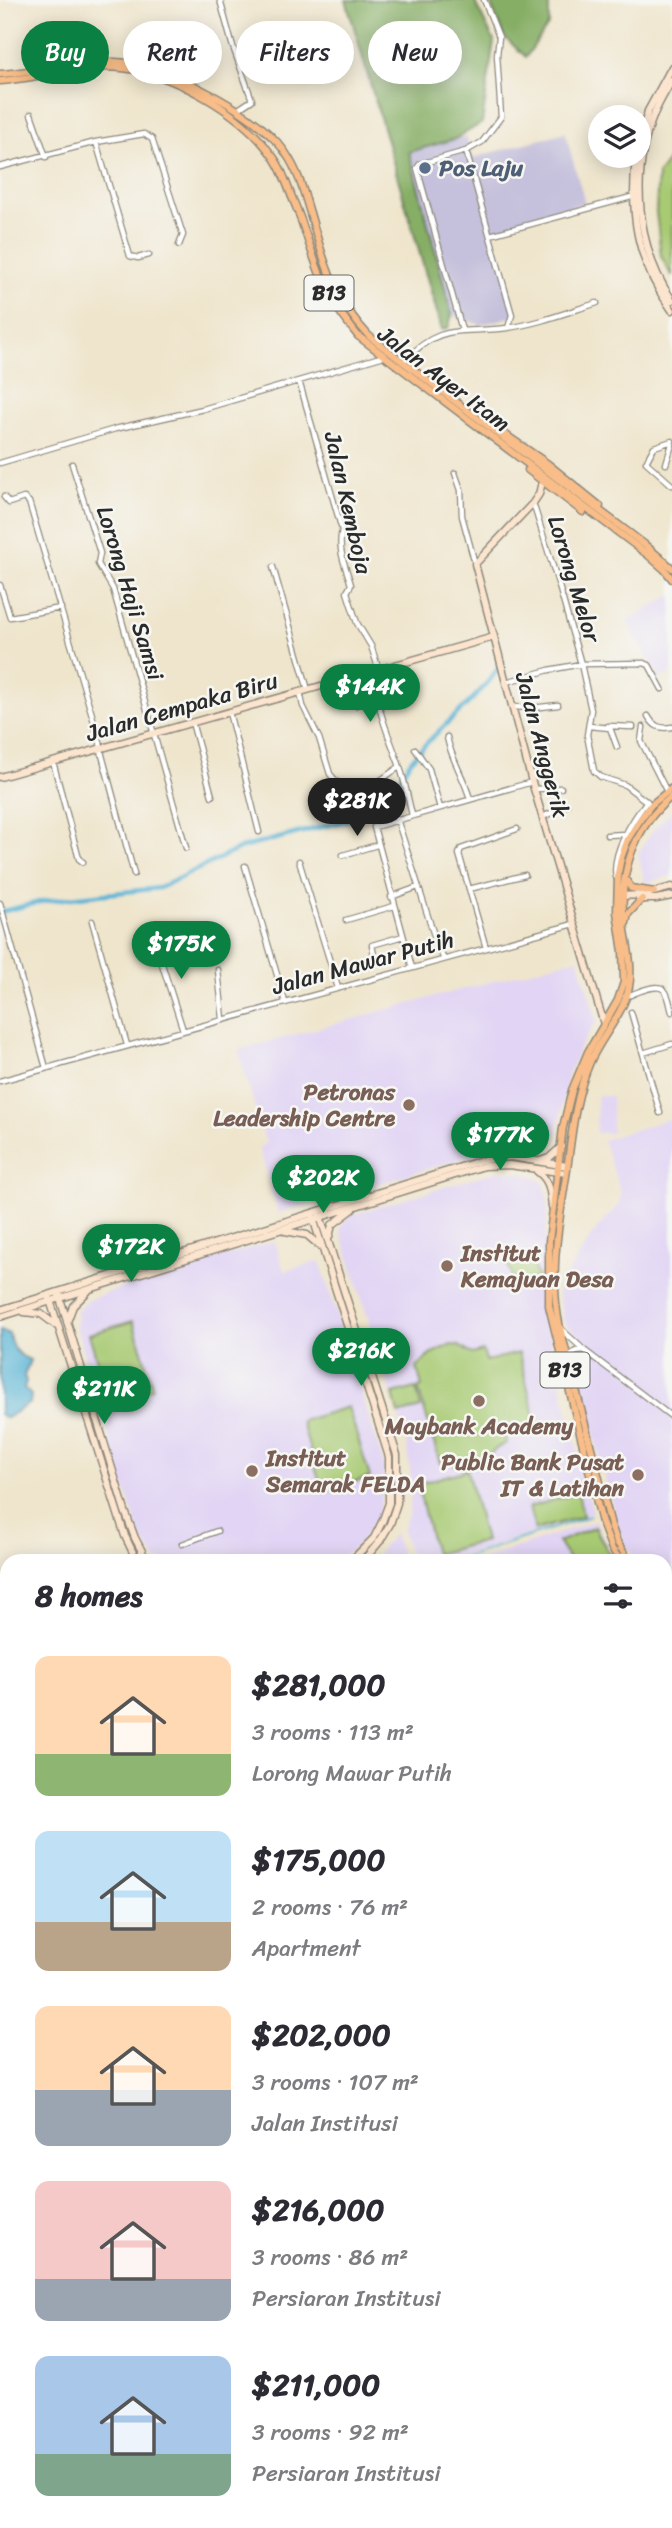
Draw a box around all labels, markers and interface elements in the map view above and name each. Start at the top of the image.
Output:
chip: Buy [21,21,109,84]
chip: Rent [123,21,222,84]
chip: Filters [236,21,354,84]
chip: New [368,21,462,84]
map controls [588,105,651,168]
button: layers [588,105,651,168]
place label: Pos Laju [439,148,524,189]
marker: Pos Laju [417,160,433,176]
road number: B13 [304,276,354,310]
street label: Jalan Ayer Itam [368,314,520,443]
street label: Jalan Kemboja [312,427,384,579]
street label: Lorong Haji Samsi [84,501,176,686]
street label: Lorong Melor [535,510,613,649]
street label: Jalan Cempaka Biru [80,660,283,754]
pin: $144K [321,664,419,724]
text: $144K [336,666,404,707]
street label: Jalan Anggerik [503,667,581,823]
pin: $281K [308,778,406,838]
text: $281K [324,780,390,821]
street label: Jalan Mawar Putih [266,919,459,1007]
pin: $175K [132,922,230,981]
text: $175K [148,923,214,964]
place label: Petronas Leadership Centre [213,1072,396,1139]
marker: Petronas Leadership Centre [401,1097,417,1113]
pin: $177K [451,1112,549,1172]
text: $177K [467,1114,533,1155]
pin: $202K [274,1156,372,1215]
text: $202K [288,1157,358,1198]
pin: $172K [82,1224,180,1284]
text: $172K [98,1226,164,1267]
place label: Institut Kemajuan Desa [460,1233,614,1300]
marker: Institut Kemajuan Desa [439,1258,455,1274]
pin: $216K [312,1328,410,1388]
text: $216K [328,1330,394,1371]
road number: B13 [540,1352,590,1388]
pin: $211K [55,1366,153,1426]
text: $211K [73,1368,135,1409]
marker: Maybank Academy [471,1393,487,1409]
place label: Maybank Academy [384,1406,574,1447]
place label: Institut Semarak FELDA [265,1438,425,1505]
place label: Public Bank Pusat IT & Latihan [441,1442,624,1509]
marker: Institut Semarak FELDA [244,1463,260,1479]
marker: Public Bank Pusat IT & Latihan [630,1467,646,1483]
text: 8 homes [35,1569,143,1623]
icon: filters [599,1577,637,1615]
text: $281,000 [252,1658,385,1712]
icon: home [91,1684,175,1768]
text: 3 rooms · 113 m² [252,1712,414,1753]
text: Lorong Mawar Putih [252,1753,452,1794]
text: $175,000 [252,1833,385,1887]
icon: home [91,1859,175,1943]
text: 2 rooms · 76 m² [252,1887,408,1928]
text: Apartment [252,1928,361,1969]
text: $202,000 [252,2008,391,2062]
icon: home [91,2034,175,2118]
text: 3 rooms · 107 m² [252,2062,419,2103]
text: Jalan Institusi [252,2103,398,2144]
text: $216,000 [252,2183,384,2237]
icon: home [91,2209,175,2293]
text: 3 rooms · 86 m² [252,2237,408,2278]
text: Persiaran Institusi [252,2278,441,2319]
text: $211,000 [252,2358,380,2412]
icon: home [91,2384,175,2468]
text: 3 rooms · 92 m² [252,2412,409,2453]
text: Persiaran Institusi [252,2453,441,2494]

